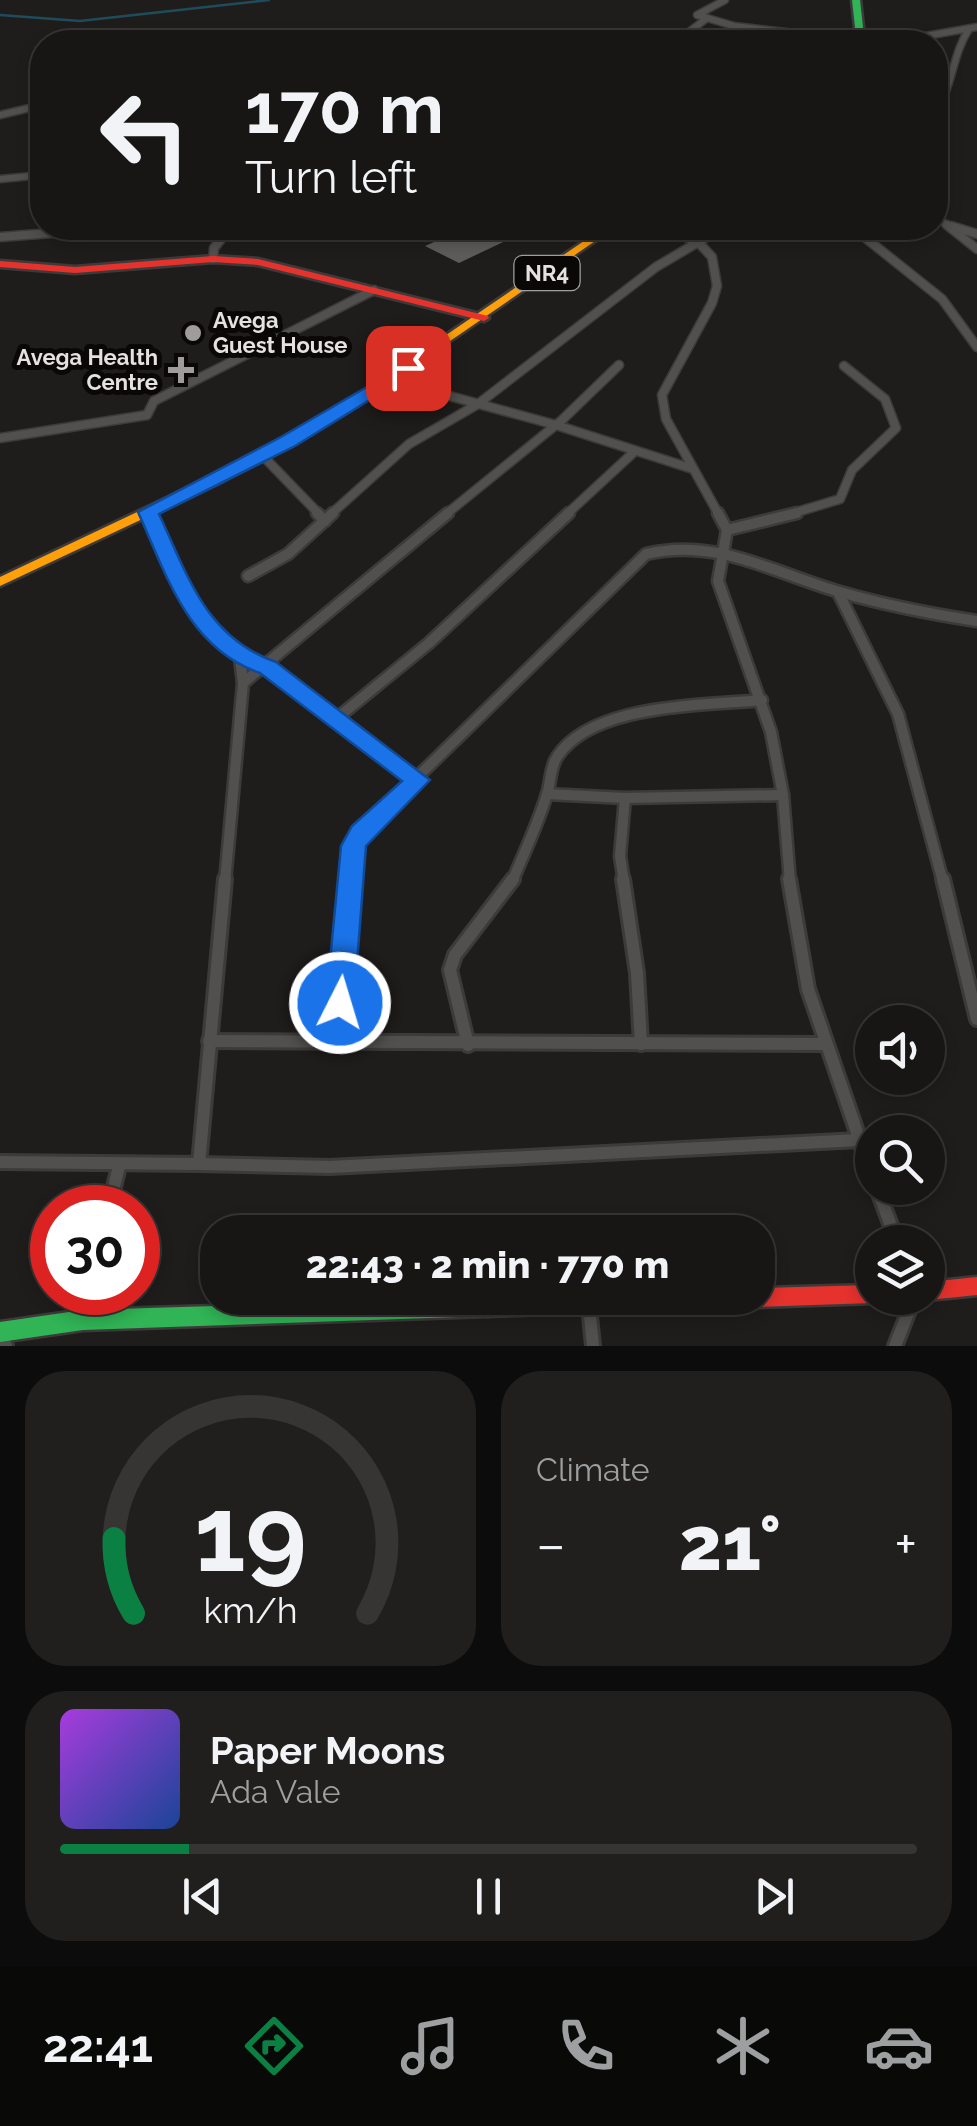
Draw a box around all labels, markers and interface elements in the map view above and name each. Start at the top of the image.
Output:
text: 170 m [245,67,444,149]
icon: left [80,70,210,200]
text: Turn left [245,151,417,204]
road number: NR4 [514,256,580,290]
place label: Avega Guest House [213,307,347,358]
marker: Avega Guest House [182,322,204,344]
pin [366,326,451,411]
icon: arrive [381,341,436,396]
place label: Avega Health Centre [17,344,158,395]
marker: Avega Health Centre [168,357,194,383]
position arrow [288,951,392,1055]
map controls [855,1005,945,1315]
button: sound [855,1005,945,1095]
button: search [855,1115,945,1205]
speed limit sign: 30 [30,1185,160,1315]
button: layers [855,1225,945,1315]
text: 22:43 · 2 min · 770 m [306,1242,669,1287]
text: Climate [536,1451,650,1488]
text: 19 [194,1473,307,1595]
text: 21° [679,1499,781,1588]
text: − [536,1512,566,1577]
text: + [894,1512,917,1577]
text: km/h [203,1589,298,1631]
text: Paper Moons [210,1728,445,1773]
text: Ada Vale [210,1773,341,1810]
icon: previous [175,1869,230,1924]
icon: pause [461,1869,516,1924]
icon: next [747,1869,802,1924]
icon: directions [239,2011,309,2081]
icon: music [395,2011,465,2081]
icon: phone [551,2011,621,2081]
icon: climate [708,2011,778,2081]
icon: car [864,2011,934,2081]
text: 22:41 [43,2020,153,2073]

